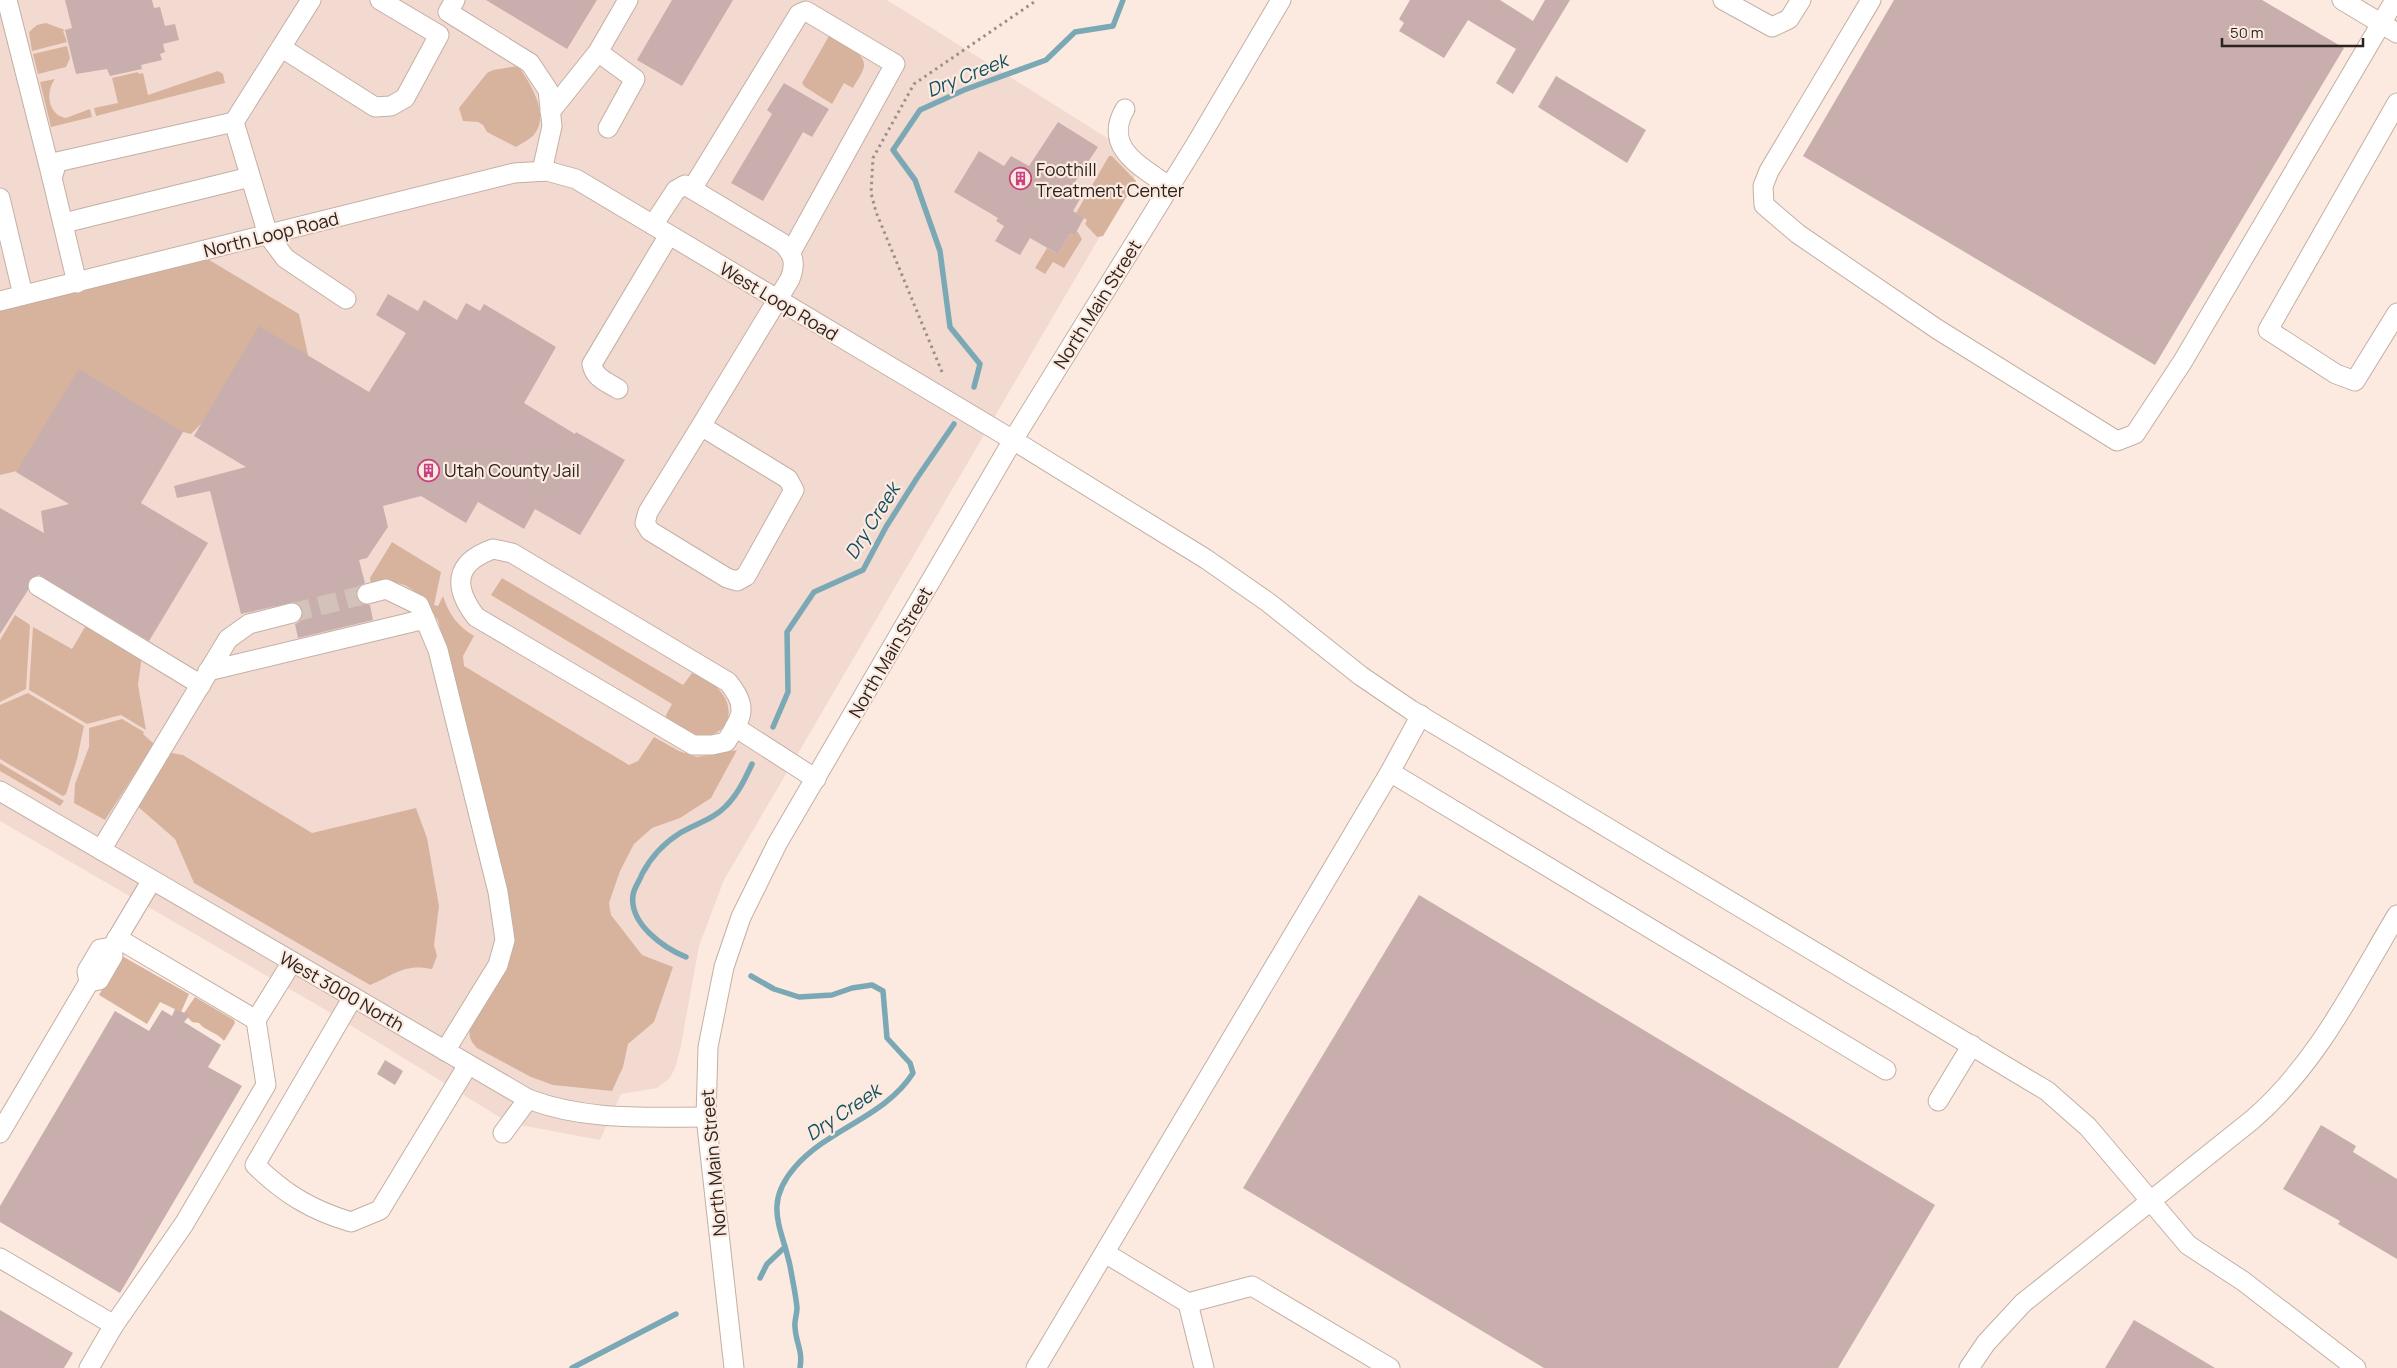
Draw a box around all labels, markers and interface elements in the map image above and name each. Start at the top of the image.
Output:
scale bar [2222,15,2363,47]
text: 50 m [2230,22,2264,43]
water label: Dry Creek [923,46,1014,103]
place label: Foothill Treatment Center [1036,157,1185,202]
building icon: Foothill Treatment Center [1008,167,1032,191]
street label: North Loop Road [201,206,341,262]
street label: North Main Street [1048,235,1146,373]
street label: West Loop Road [715,256,843,346]
building icon: Utah County Jail [416,458,440,482]
place label: Utah County Jail [444,458,580,482]
water label: Dry Creek [838,476,907,564]
street label: North Main Street [843,582,937,722]
street label: West 3000 North [275,946,409,1036]
water label: Dry Creek [800,1076,888,1147]
street label: North Main Street [695,1089,731,1237]

